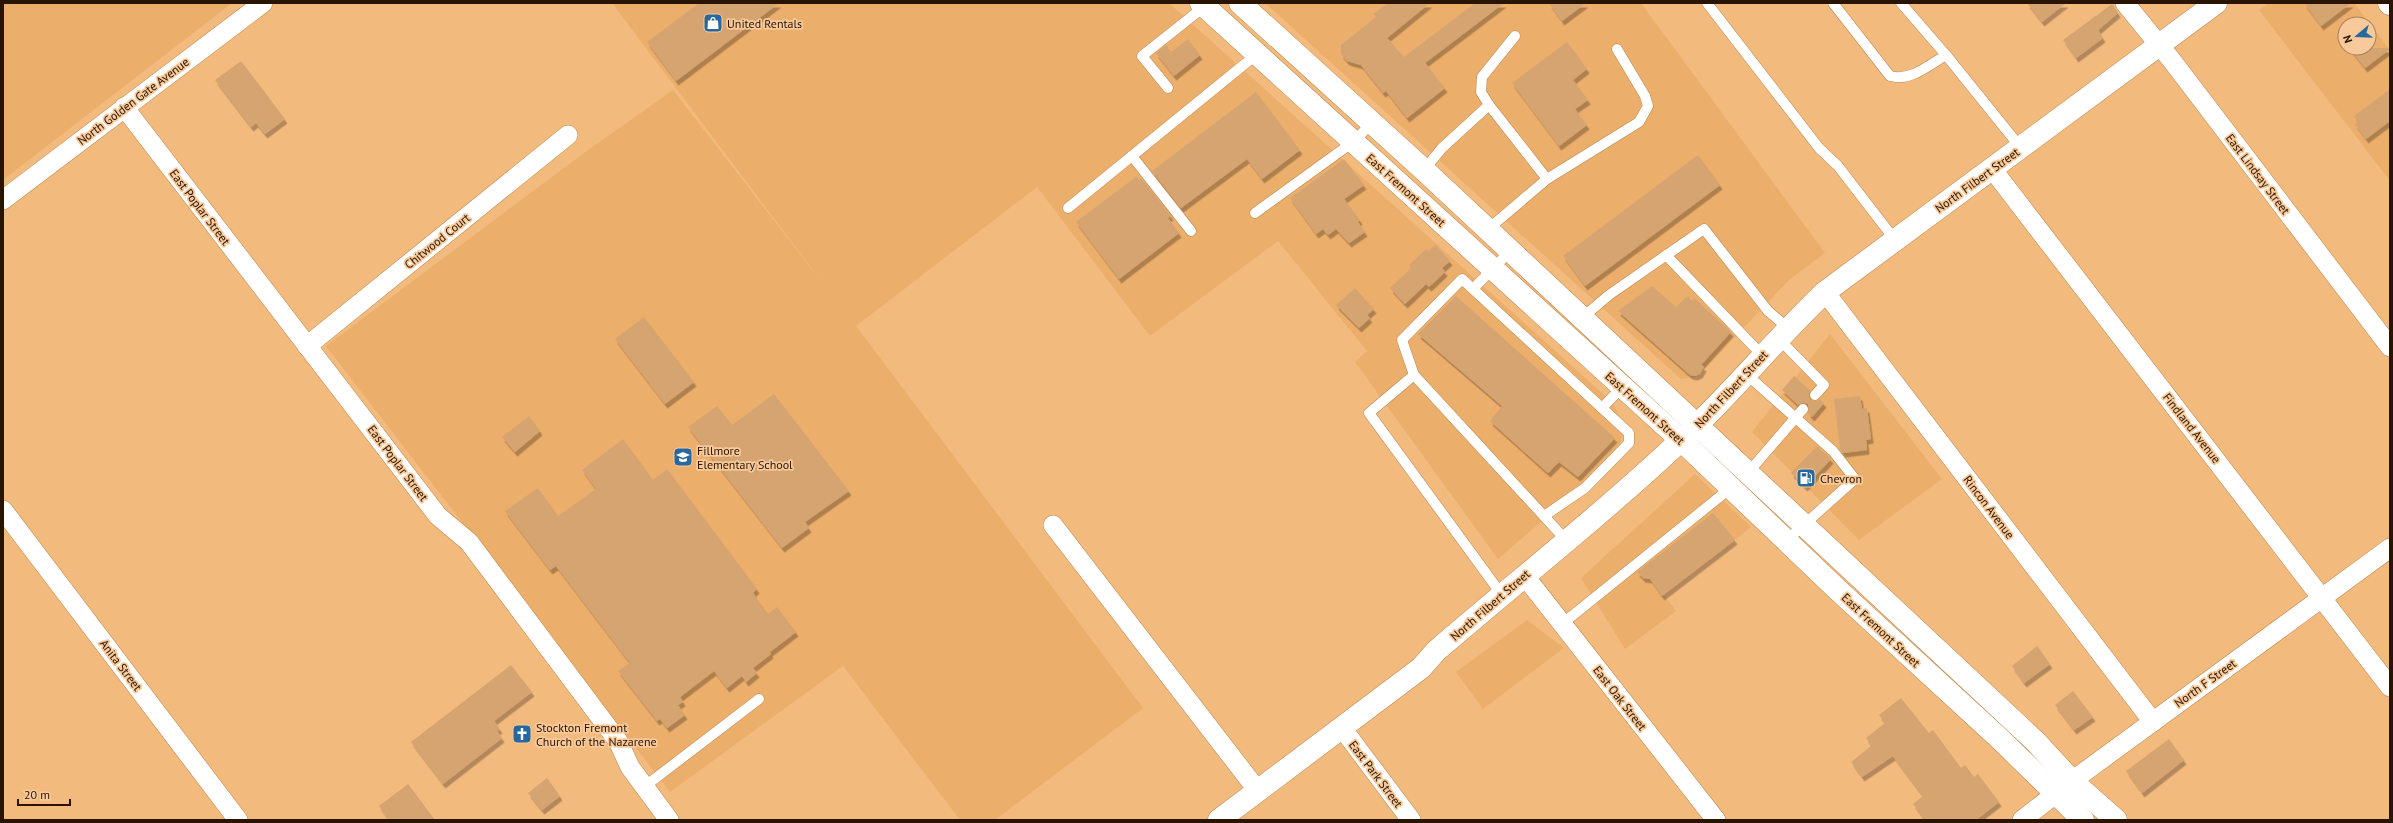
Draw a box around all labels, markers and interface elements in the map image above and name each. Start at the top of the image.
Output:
shop icon: United Rentals [702,12,724,34]
place label: United Rentals [727,16,802,31]
north arrow [2337,16,2377,56]
text: N [2340,34,2355,45]
street label: North Golden Gate Avenue [74,54,192,148]
street label: East Lindsay Street [2223,131,2293,217]
street label: North Filbert Street [1932,144,2022,216]
street label: East Fremont Street [1363,150,1449,230]
street label: East Poplar Street [167,166,233,248]
street label: Chitwood Court [401,210,473,272]
street label: North Filbert Street [1691,347,1771,431]
street label: East Fremont Street [1602,368,1688,448]
street label: Findland Avenue [2160,390,2224,466]
street label: East Poplar Street [365,422,431,504]
place label: Fillmore Elementary School [697,443,793,472]
school or university icon: Fillmore Elementary School [672,446,694,468]
fuel station icon: Chevron [1795,467,1817,489]
place label: Chevron [1820,471,1862,486]
street label: Rincon Avenue [1960,472,2018,542]
street label: North Filbert Street [1447,566,1533,644]
street label: East Fremont Street [1839,590,1923,670]
street label: Anita Street [97,636,145,694]
street label: North F Street [2171,656,2239,710]
street label: East Oak Street [1590,663,1650,733]
place label: Stockton Fremont Church of the Nazarene [536,720,657,749]
church icon: Stockton Fremont Church of the Nazarene [511,723,533,745]
street label: East Park Street [1346,737,1406,811]
scale bar [18,781,70,807]
text: 20 m [24,787,50,802]

